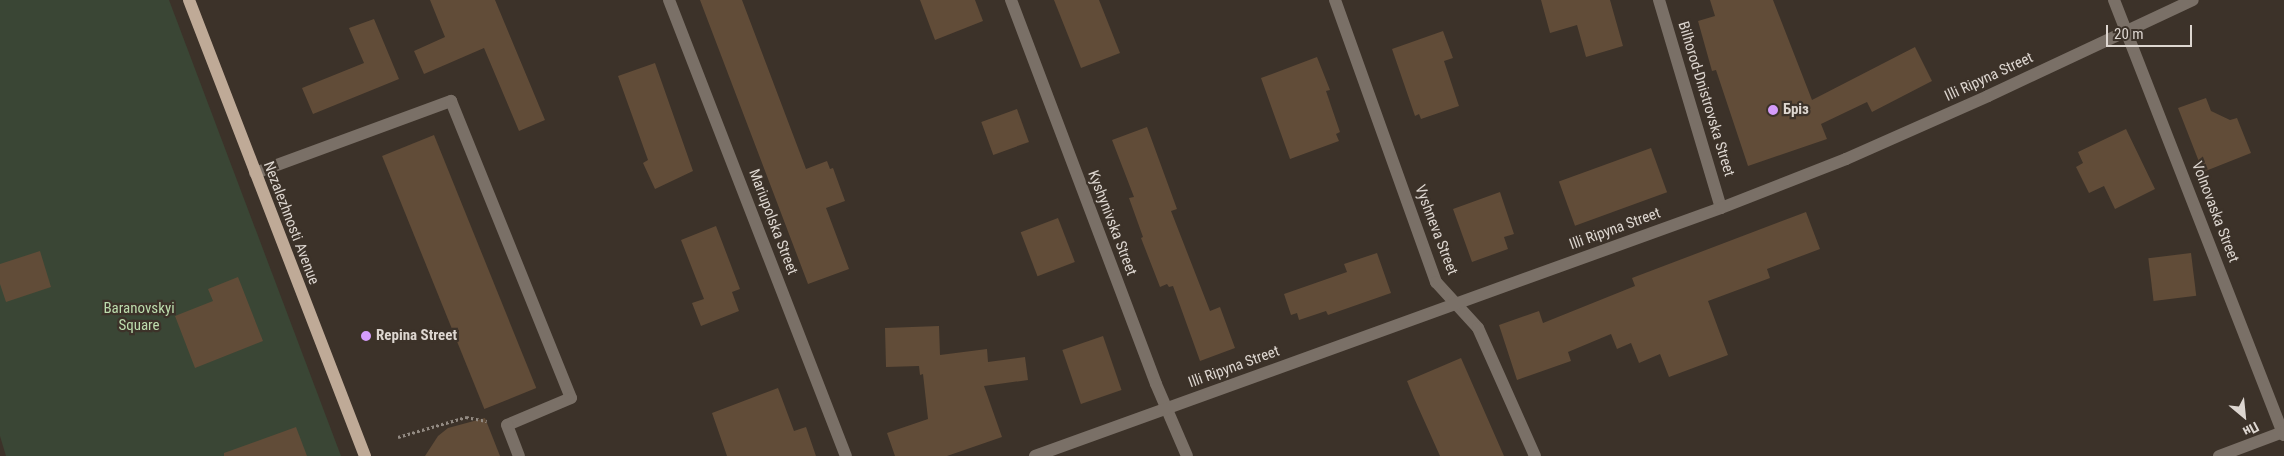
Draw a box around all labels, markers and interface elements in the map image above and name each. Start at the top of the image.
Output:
scale bar [2109,15,2195,47]
street label: Bilhorod-Dnistrovska Street [1674,19,1738,179]
text: 20 m [2114,25,2144,43]
street label: Illi Ripyna Street [1942,49,2036,105]
place label: Бріз [1783,101,1809,119]
marker: Бріз [1767,104,1779,116]
street label: Nezalezhnosti Avenue [259,159,323,287]
street label: Volnovaska Street [2187,159,2243,265]
street label: Mariupolska Street [745,167,801,277]
street label: Kyshynivska Street [1084,168,1140,278]
street label: Vyshneva Street [1411,182,1461,278]
street label: Illi Ripyna Street [1567,204,1663,254]
park label: Baranovskyi Square [103,299,175,334]
place label: Repina Street [376,327,457,345]
marker: Repina Street [360,330,372,342]
street label: Illi Ripyna Street [1186,342,1282,392]
north arrow [2219,391,2269,441]
text: Пн [2240,419,2262,440]

